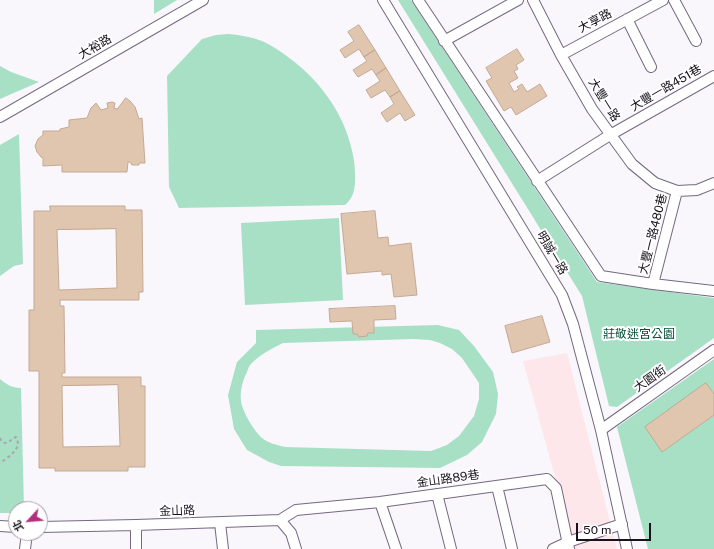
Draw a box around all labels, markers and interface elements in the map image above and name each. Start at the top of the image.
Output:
street label: 大享路 [576,6,614,36]
street label: 大裕路 [76,32,114,62]
street label: 大豐一路451巷 [628,62,704,114]
street label: 大豐一路 [585,76,623,124]
street label: 大豐一路480巷 [636,192,670,276]
street label: 明誠一路 [533,229,571,277]
park label: 莊敬迷宮公園 [603,327,675,341]
street label: 大園街 [631,363,669,395]
street label: 金山路89巷 [416,467,480,491]
north arrow [8,501,48,541]
street label: 金山路 [159,503,195,519]
scale bar [578,515,653,541]
text: 北 [10,518,26,533]
text: 50 m [583,523,611,537]

